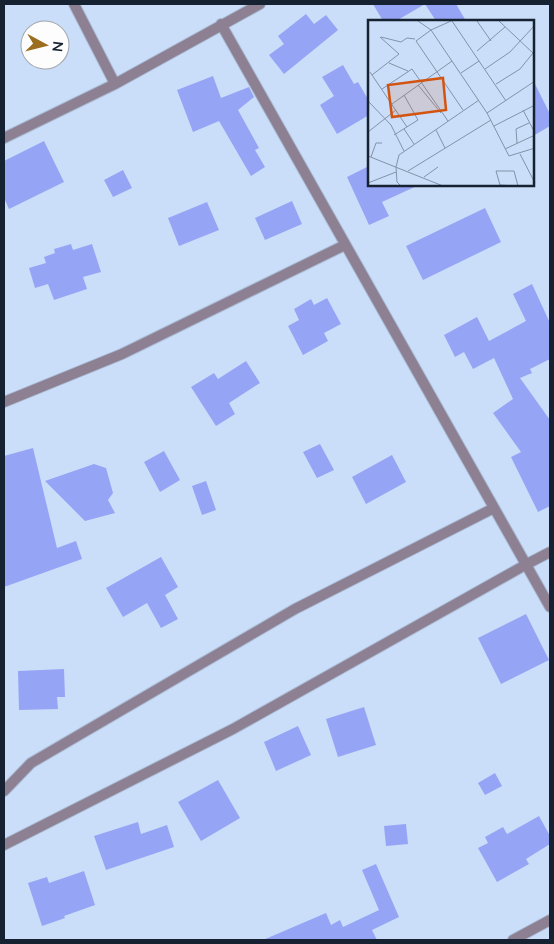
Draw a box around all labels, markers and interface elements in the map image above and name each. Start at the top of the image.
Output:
north arrow [20,20,70,70]
inset map [368,20,534,186]
text: N [48,40,67,53]

